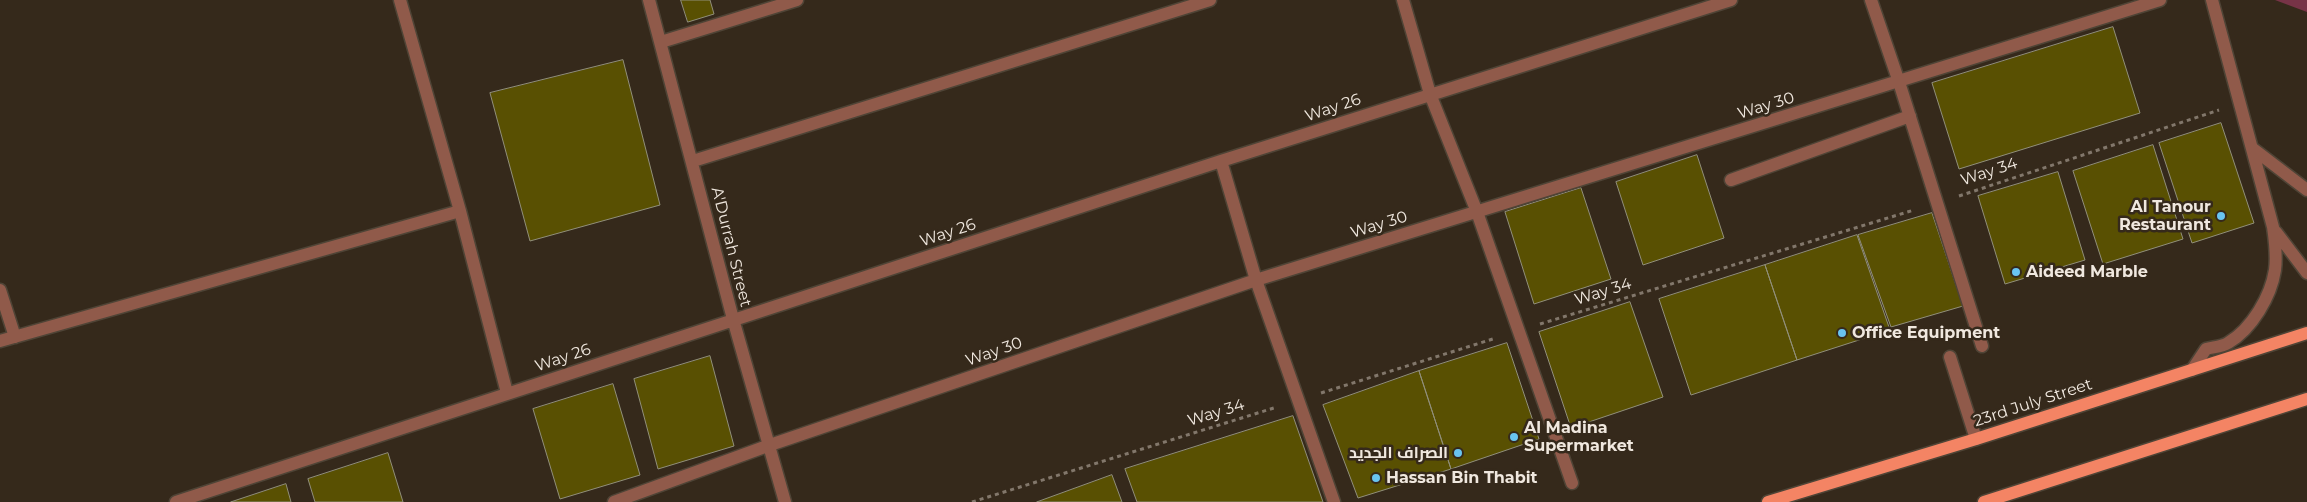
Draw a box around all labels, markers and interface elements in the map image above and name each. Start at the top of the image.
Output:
street label: Way 30 [1735,88,1797,124]
street label: Way 26 [1303,90,1363,126]
street label: Way 34 [1958,154,2020,190]
street label: A'Durrah Street [707,185,755,309]
place label: Al Tanour Restaurant [2119,197,2211,235]
street label: Way 30 [1348,207,1410,243]
marker: Al Tanour Restaurant [2215,210,2227,222]
street label: Way 26 [918,215,978,251]
place label: Aideed Marble [2026,262,2148,282]
marker: Aideed Marble [2010,266,2022,278]
street label: Way 34 [1572,274,1634,310]
place label: Office Equipment [1852,323,2000,343]
marker: Office Equipment [1836,327,1848,339]
street label: Way 30 [963,333,1025,371]
street label: Way 26 [533,340,593,376]
street label: 23rd July Street [1971,375,2095,431]
street label: Way 34 [1185,395,1247,431]
place label: Al Madina Supermarket [1524,418,1634,456]
marker: Al Madina Supermarket [1508,431,1520,443]
place label: الصراف الجديد [1349,443,1448,463]
marker: الصراف الجديد [1452,447,1464,459]
place label: Hassan Bin Thabit [1386,468,1538,488]
marker: Hassan Bin Thabit [1370,472,1382,484]

